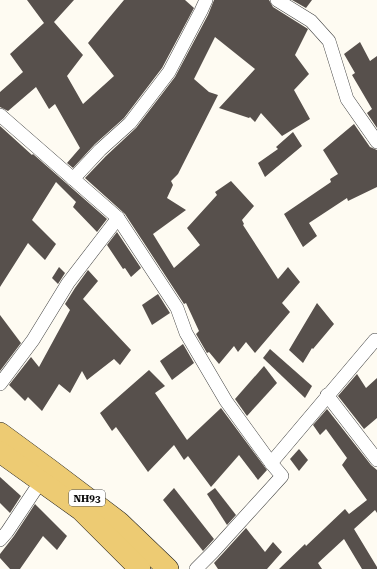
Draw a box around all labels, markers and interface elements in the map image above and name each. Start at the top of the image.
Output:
road number: NH93 [69,490,105,506]

